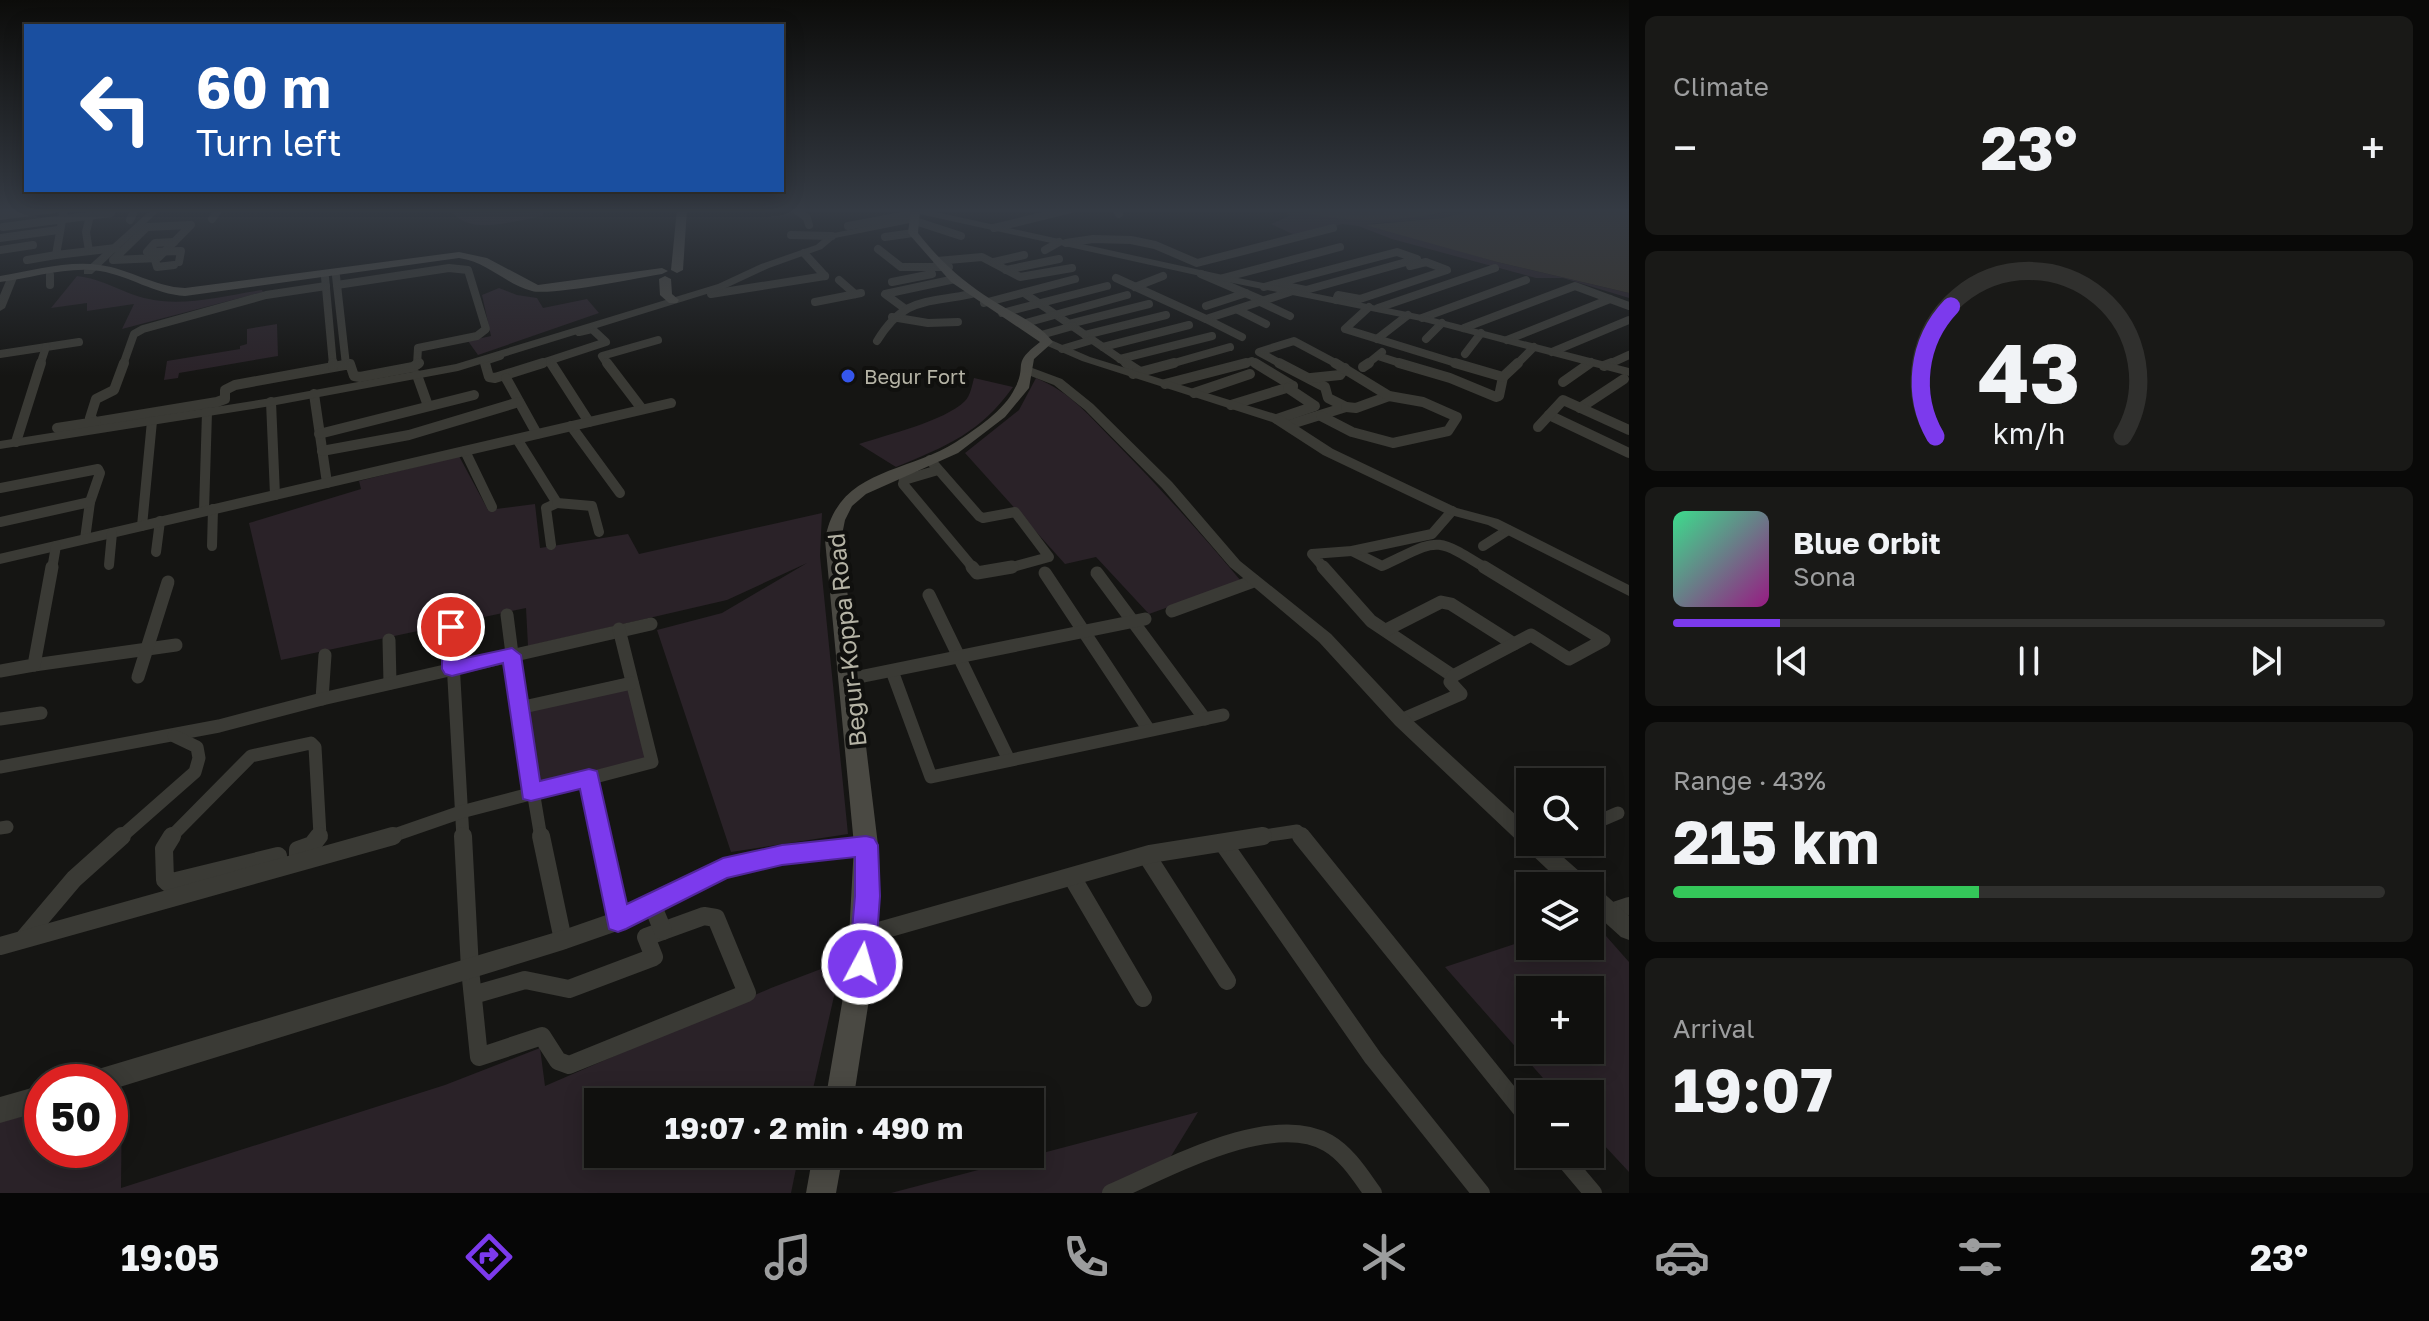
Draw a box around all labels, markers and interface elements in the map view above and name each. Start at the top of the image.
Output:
text: 60 m [196,53,331,120]
icon: left [64,56,168,160]
text: Climate [1673,71,1769,102]
text: 23° [1981,111,2077,183]
text: Turn left [196,121,342,164]
text: − [1673,121,1697,174]
text: + [2361,121,2385,174]
text: 43 [1978,321,2080,421]
place label: Begur Fort [864,364,966,388]
marker: Begur Fort [839,367,857,385]
text: km/h [1993,416,2065,450]
text: Blue Orbit [1793,525,1941,561]
street label: Begur-Koppa Road [820,532,872,748]
text: Sona [1793,561,1856,592]
pin [417,593,485,661]
icon: arrive [429,605,473,649]
icon: previous [1770,639,1814,683]
icon: pause [2007,639,2051,683]
icon: next [2244,639,2288,683]
text: Range · 43% [1673,765,1826,796]
map controls [1516,768,1604,1168]
button: search [1516,768,1604,856]
text: 215 km [1673,805,1879,877]
button: layers [1516,872,1604,960]
position arrow [820,922,904,1006]
button: + [1516,976,1604,1064]
text: Arrival [1673,1013,1754,1044]
text: 19:07 [1673,1053,1833,1125]
speed limit sign: 50 [24,1064,128,1168]
button: − [1516,1080,1604,1168]
text: 19:07 · 2 min · 490 m [665,1110,963,1146]
icon: directions [461,1229,517,1285]
icon: music [760,1229,816,1285]
icon: phone [1058,1229,1114,1285]
icon: climate [1356,1229,1412,1285]
icon: car [1654,1229,1710,1285]
icon: filters [1952,1229,2008,1285]
text: 19:05 [121,1236,219,1279]
text: 23° [2250,1236,2308,1279]

